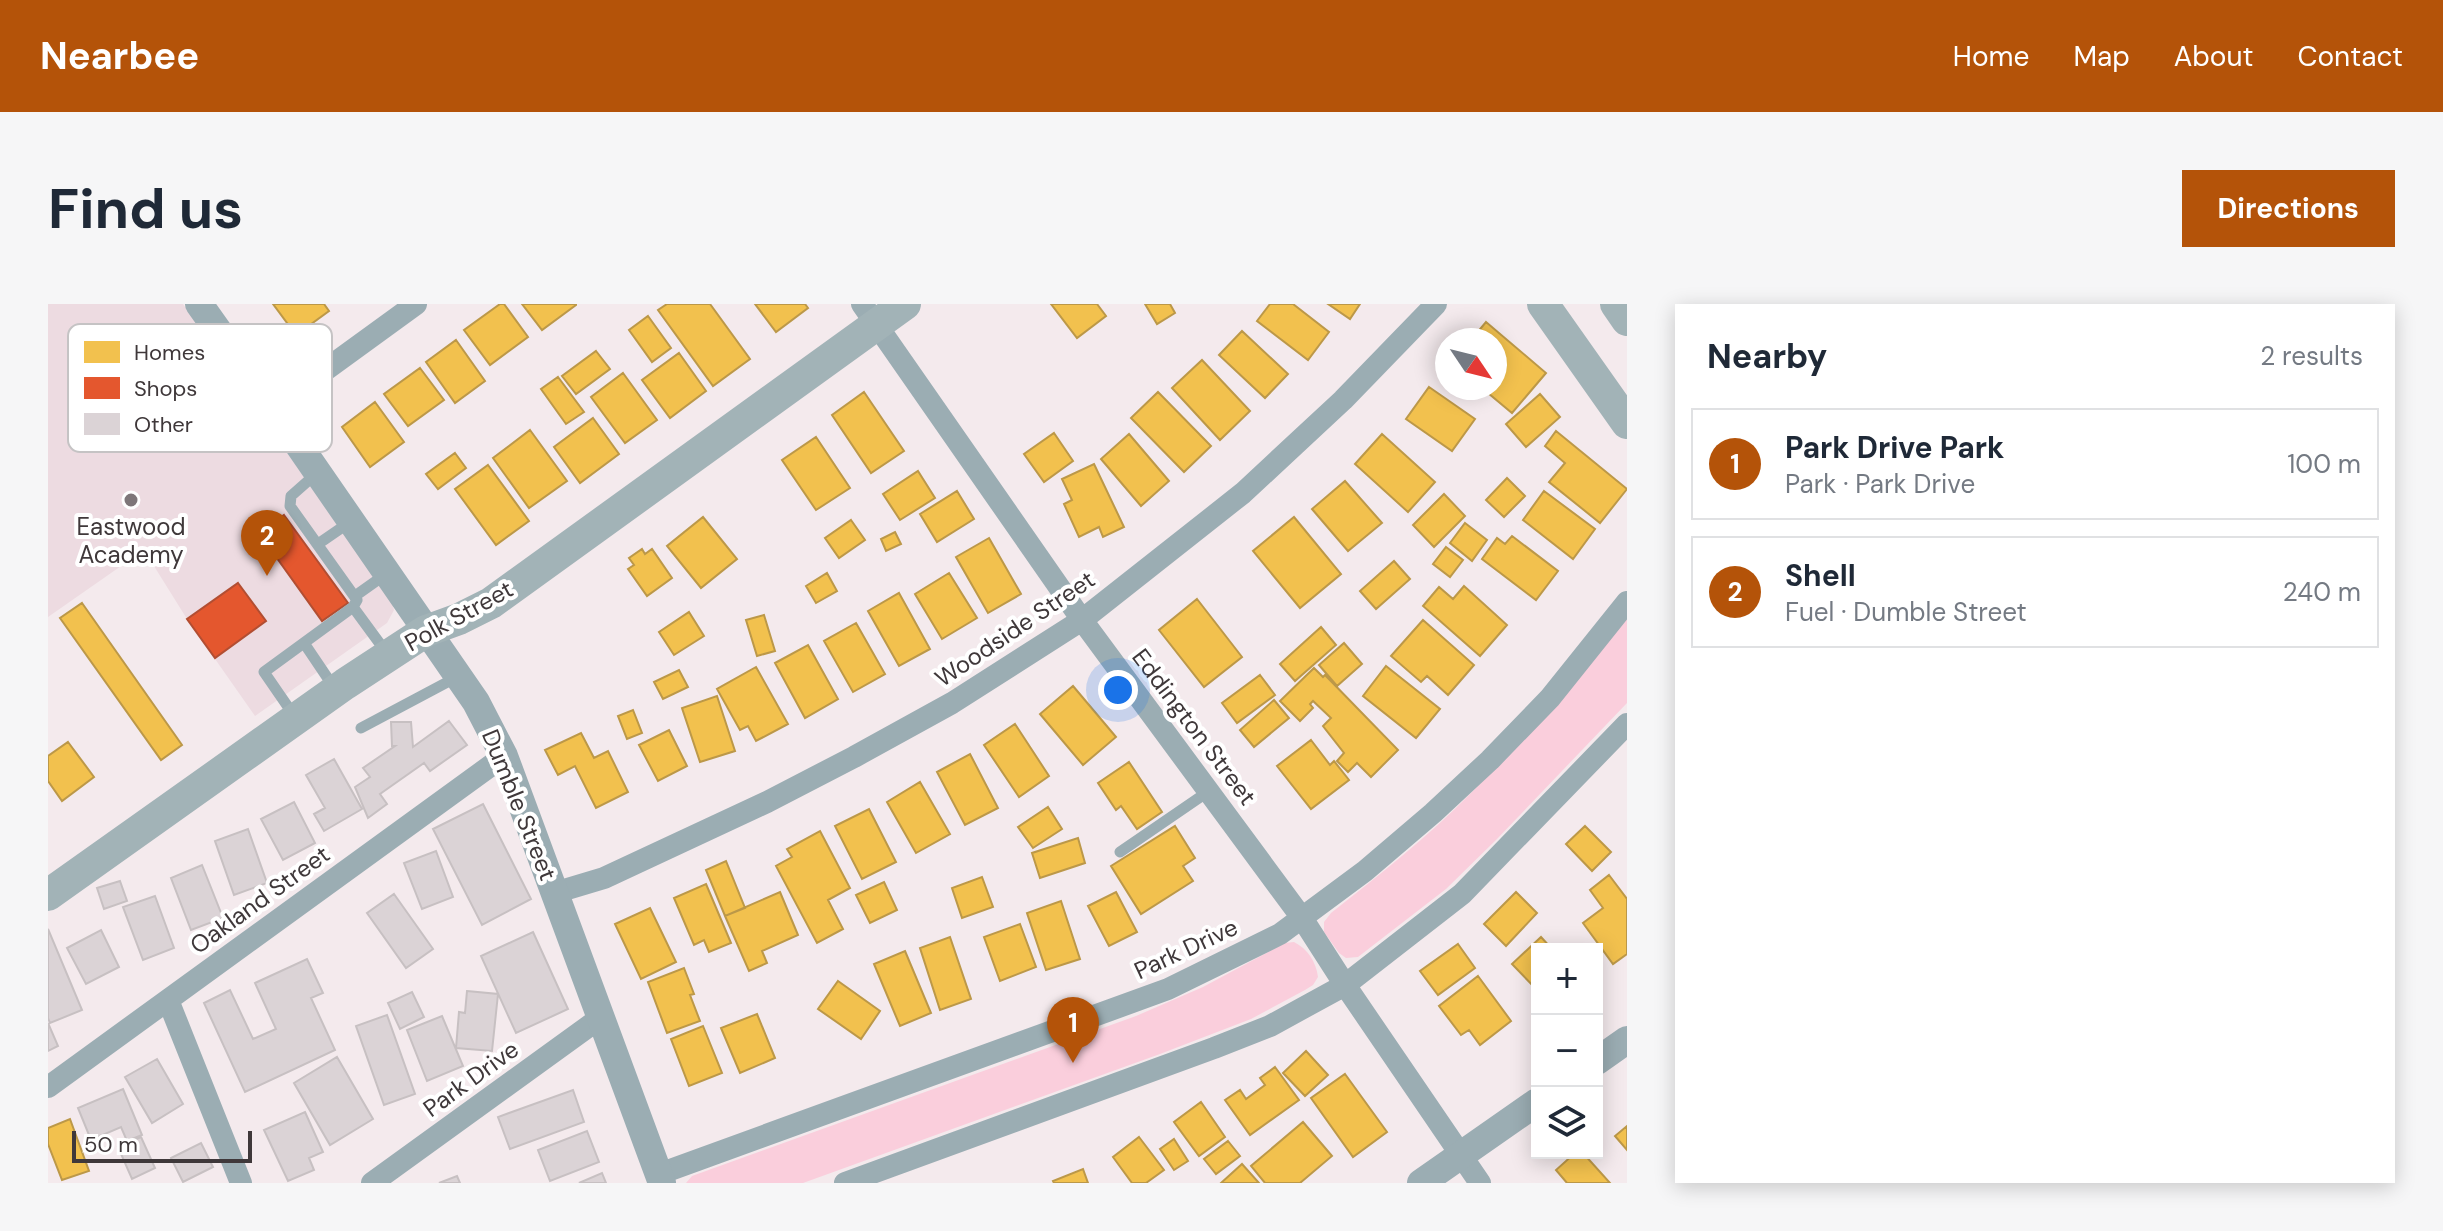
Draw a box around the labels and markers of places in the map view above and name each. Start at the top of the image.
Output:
marker: Eastwood Academy [122,491,140,509]
pin: 2 [241,510,293,576]
place label: Eastwood Academy [77,511,185,570]
pin: 1 [1047,997,1099,1063]

